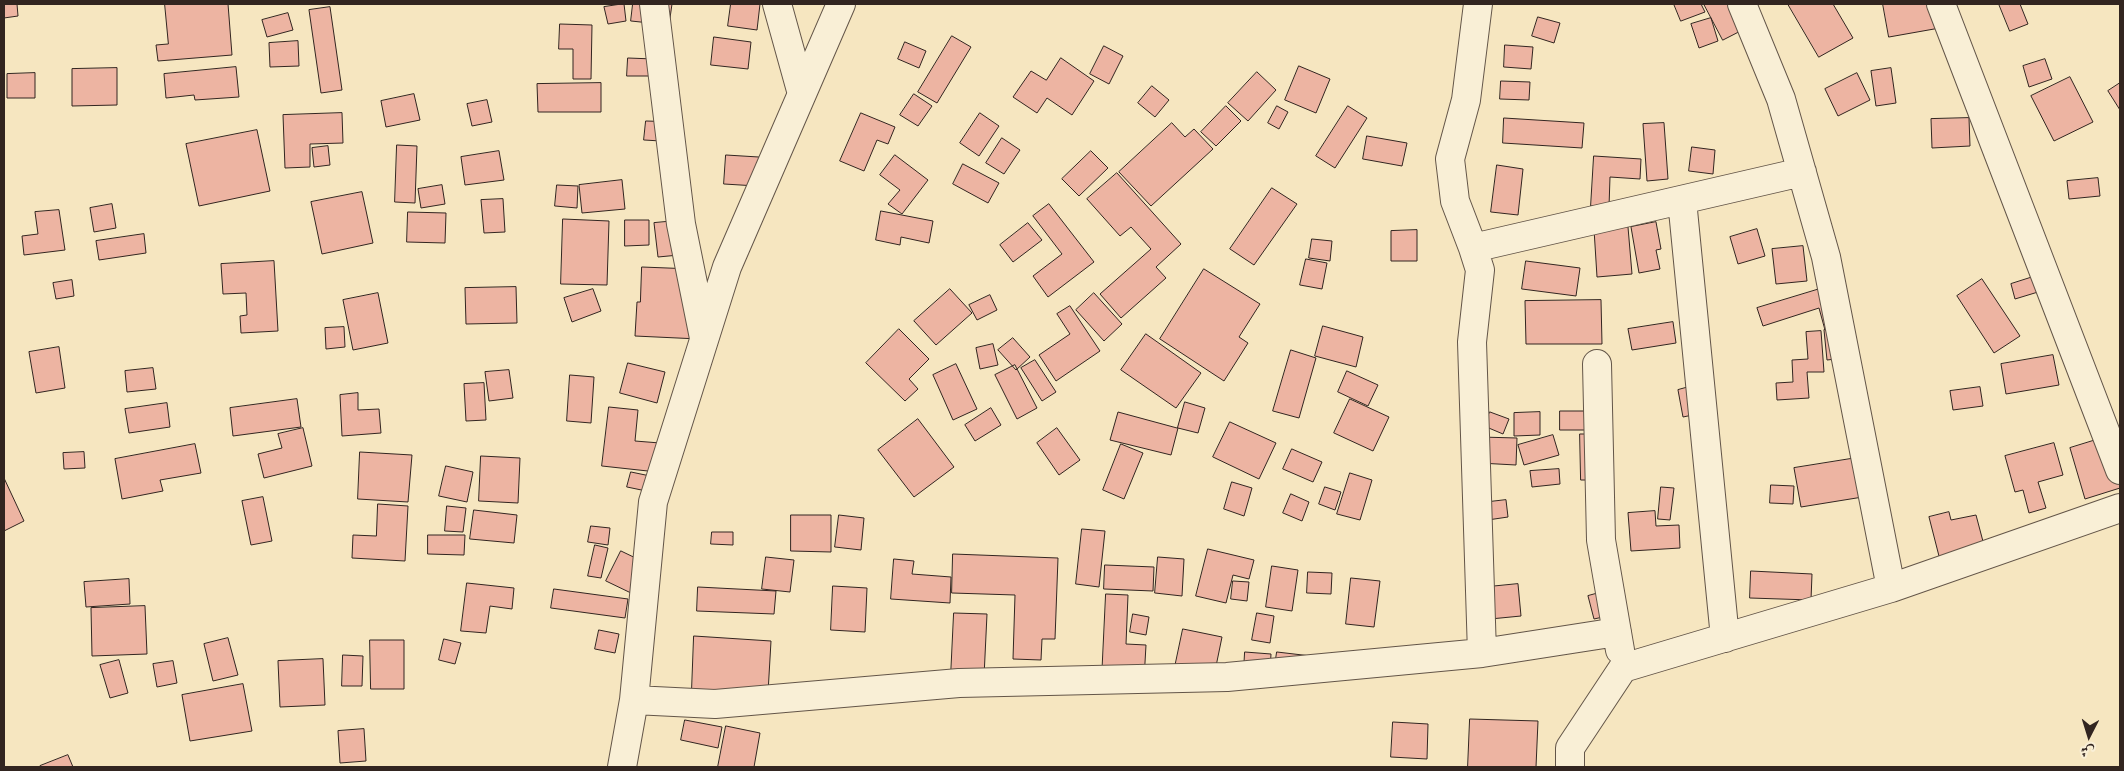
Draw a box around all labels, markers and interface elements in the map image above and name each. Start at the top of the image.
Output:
north arrow [2064,711,2114,761]
text: ش [2080,741,2095,761]

